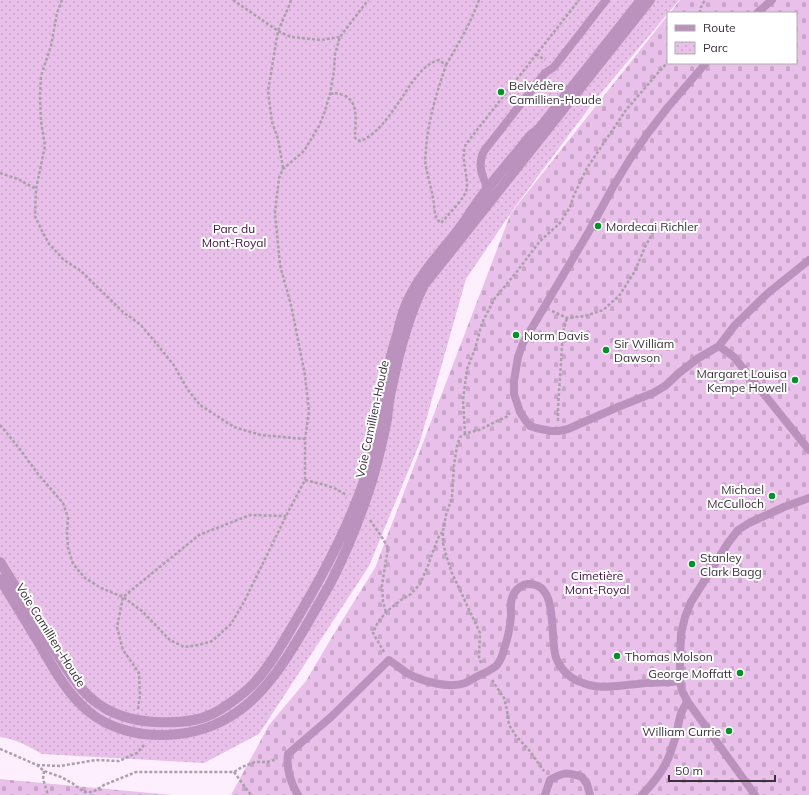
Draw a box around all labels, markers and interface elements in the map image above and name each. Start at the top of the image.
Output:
legend [667,12,797,64]
text: Route [703,20,736,35]
text: Parc [703,40,728,55]
place label: Belvédère Camillien-Houde [509,78,602,107]
marker: Belvédère Camillien-Houde [496,87,506,97]
place label: Mordecai Richler [606,219,699,234]
park label: Parc du Mont-Royal [202,221,266,250]
marker: Mordecai Richler [593,221,603,231]
place label: Norm Davis [524,328,589,343]
marker: Norm Davis [511,330,521,340]
place label: Sir William Dawson [614,336,674,365]
marker: Sir William Dawson [601,345,611,355]
street label: Voie Camillien-Houde [352,359,392,479]
place label: Margaret Louisa Kempe Howell [696,366,787,395]
marker: Margaret Louisa Kempe Howell [790,375,800,385]
place label: Michael McCulloch [707,482,764,511]
marker: Michael McCulloch [767,491,777,501]
place label: Stanley Clark Bagg [700,550,762,579]
marker: Stanley Clark Bagg [687,559,697,569]
park label: Cimetière Mont-Royal [565,568,629,597]
street label: Voie Camillien-Houde [13,580,89,690]
place label: Thomas Molson [625,649,713,664]
marker: Thomas Molson [612,651,622,661]
place label: George Moffatt [648,666,732,681]
marker: George Moffatt [735,668,745,678]
place label: William Currie [642,724,721,739]
marker: William Currie [724,726,734,736]
scale bar [669,757,775,783]
text: 50 m [675,763,703,778]

